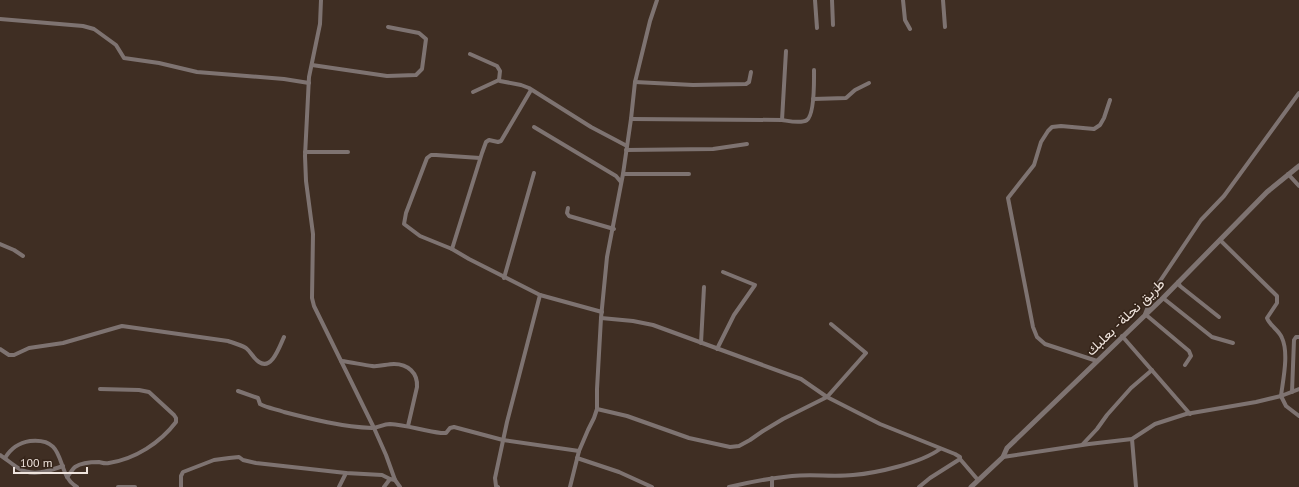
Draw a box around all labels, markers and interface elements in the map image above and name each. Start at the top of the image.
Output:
street label: طريق نحلة - بعلبك [1082,275,1168,359]
scale bar [14,449,87,475]
text: 100 m [20,455,53,470]

